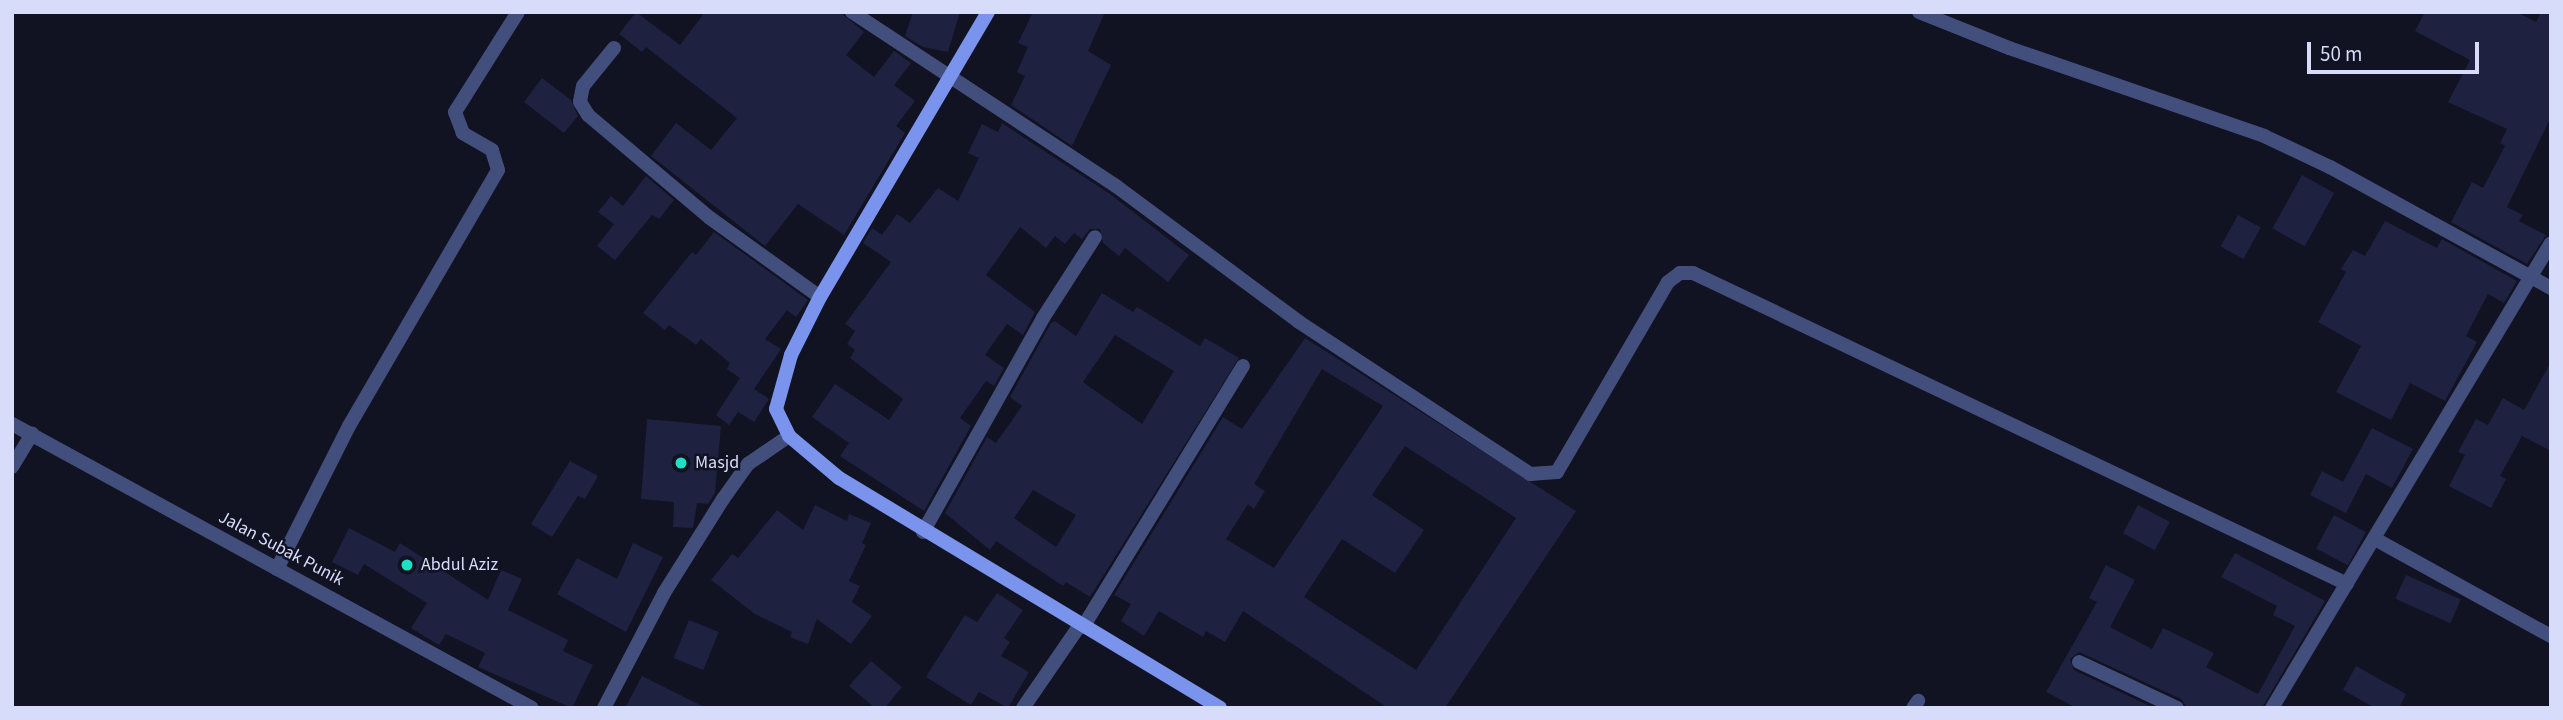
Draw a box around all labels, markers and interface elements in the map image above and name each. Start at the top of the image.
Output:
scale bar [2311,28,2482,72]
text: 50 m [2320,39,2362,69]
place label: Masjd [695,452,739,474]
marker: Masjd [673,455,689,471]
street label: Jalan Subak Punik [215,507,347,591]
place label: Abdul Aziz [421,554,498,576]
marker: Abdul Aziz [399,557,415,573]

